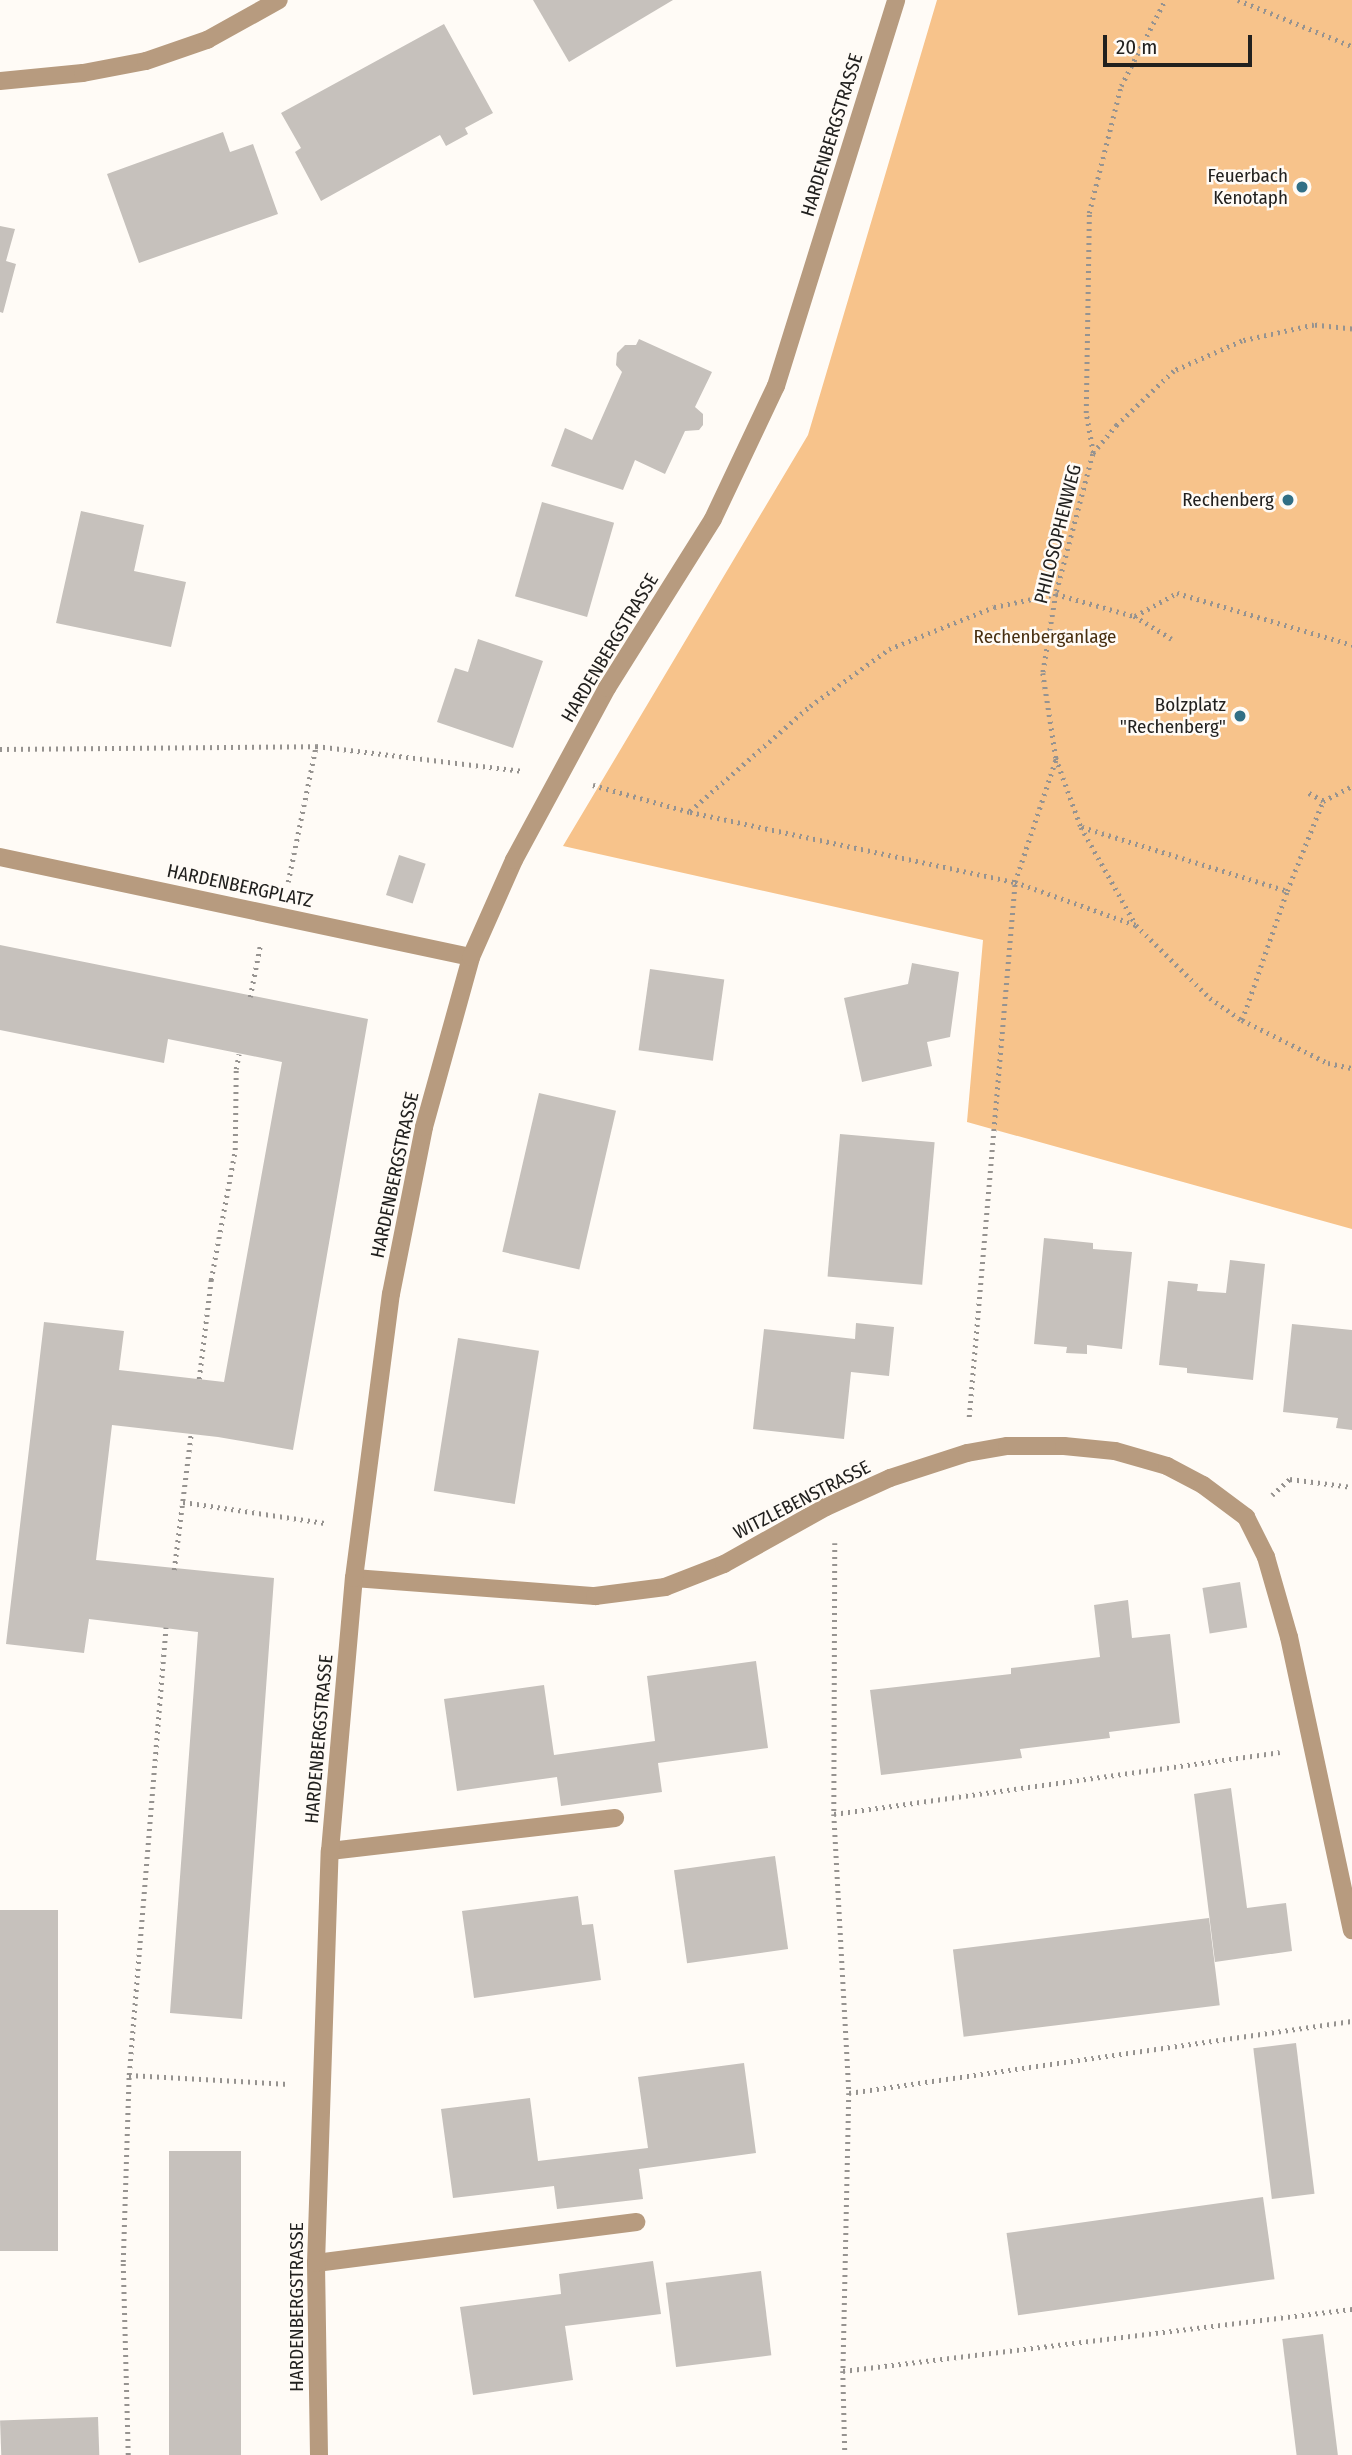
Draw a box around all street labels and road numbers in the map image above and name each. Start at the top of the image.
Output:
street label: HARDENBERGSTRASSE [796,51,868,219]
street label: PHILOSOPHENWEG [1030,462,1086,606]
street label: HARDENBERGSTRASSE [557,570,663,726]
street label: HARDENBERGPLATZ [165,859,315,913]
street label: HARDENBERGSTRASSE [366,1090,424,1260]
street label: WITZLEBENSTRASSE [730,1456,874,1544]
street label: HARDENBERGSTRASSE [300,1654,338,1824]
street label: HARDENBERGSTRASSE [286,2222,308,2392]

